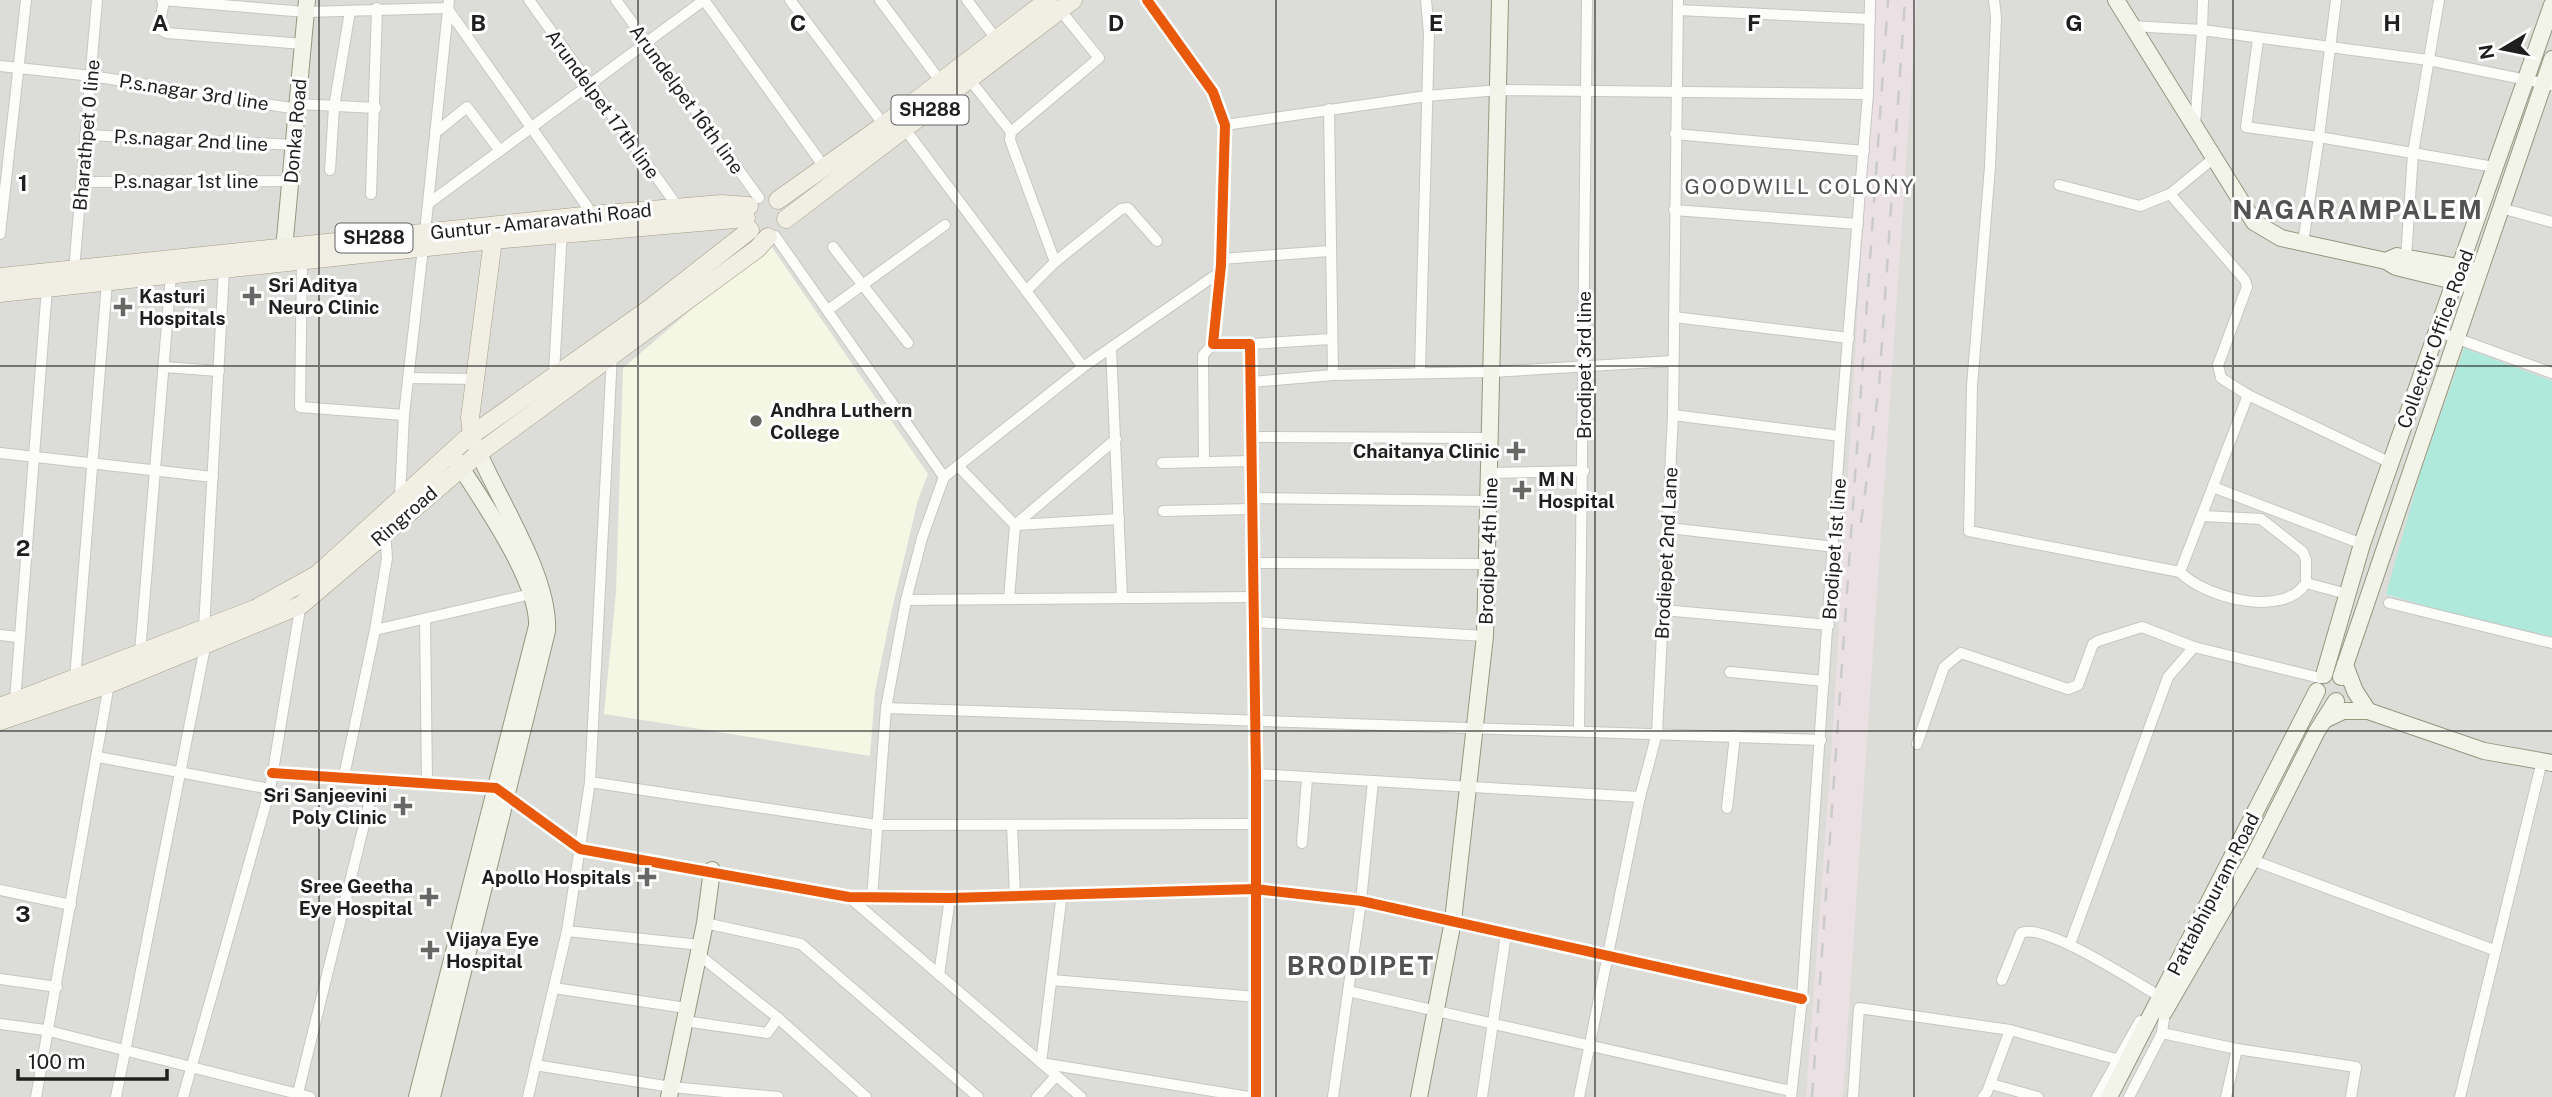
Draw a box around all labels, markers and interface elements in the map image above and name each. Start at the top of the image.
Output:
text: A [152,9,169,36]
text: B [470,9,486,36]
text: C [790,9,806,36]
text: D [1108,9,1124,36]
text: E [1429,9,1443,36]
text: F [1747,9,1761,36]
text: G [2065,9,2083,36]
text: H [2383,9,2401,36]
north arrow [2468,14,2538,84]
street label: Arundelpet 16th line [625,20,749,178]
street label: Arundelpet 17th line [542,25,664,183]
text: N [2474,43,2498,61]
street label: Bharathpet 0 line [68,58,104,212]
street label: P.s.nagar 3rd line [118,69,270,115]
street label: Donka Road [279,78,311,184]
road number: SH288 [892,96,968,124]
street label: P.s.nagar 2nd line [113,125,269,155]
text: 1 [18,169,28,196]
street label: P.s.nagar 1st line [113,170,259,192]
district label: GOODWILL COLONY [1684,174,1916,199]
district label: NAGARAMPALEM [2232,194,2484,225]
street label: Guntur - Amaravathi Road [429,198,653,244]
road number: SH288 [336,224,412,252]
street label: Collector Office Road [2392,247,2478,431]
place label: Sri Aditya Neuro Clinic [268,274,379,318]
place label: Kasturi Hospitals [139,285,226,329]
marker: Sri Aditya Neuro Clinic [242,286,262,306]
street label: Brodipet 3rd line [1573,291,1595,439]
marker: Kasturi Hospitals [113,297,133,317]
place label: Andhra Luthern College [770,399,912,443]
marker: Andhra Luthern College [748,413,764,429]
place label: Chaitanya Clinic [1353,440,1500,462]
marker: Chaitanya Clinic [1506,441,1526,461]
street label: Brodiepet 2nd Lane [1651,466,1681,640]
place label: M N Hospital [1538,468,1615,512]
street label: Brodipet 4th line [1474,477,1502,625]
street label: Brodipet 1st line [1818,477,1850,621]
marker: M N Hospital [1512,480,1532,500]
street label: Ringroad [367,481,441,551]
text: 2 [16,534,30,561]
place label: Sri Sanjeevini Poly Clinic [263,784,387,828]
marker: Sri Sanjeevini Poly Clinic [393,796,413,816]
street label: Pattabhipuram Road [2162,809,2264,979]
place label: Apollo Hospitals [481,866,631,888]
marker: Apollo Hospitals [637,867,657,887]
place label: Sree Geetha Eye Hospital [299,875,413,919]
marker: Sree Geetha Eye Hospital [419,887,439,907]
text: 3 [15,900,31,927]
place label: Vijaya Eye Hospital [446,928,539,972]
marker: Vijaya Eye Hospital [420,940,440,960]
district label: BRODIPET [1287,950,1435,981]
scale bar [18,1038,166,1082]
text: 100 m [28,1049,85,1074]

